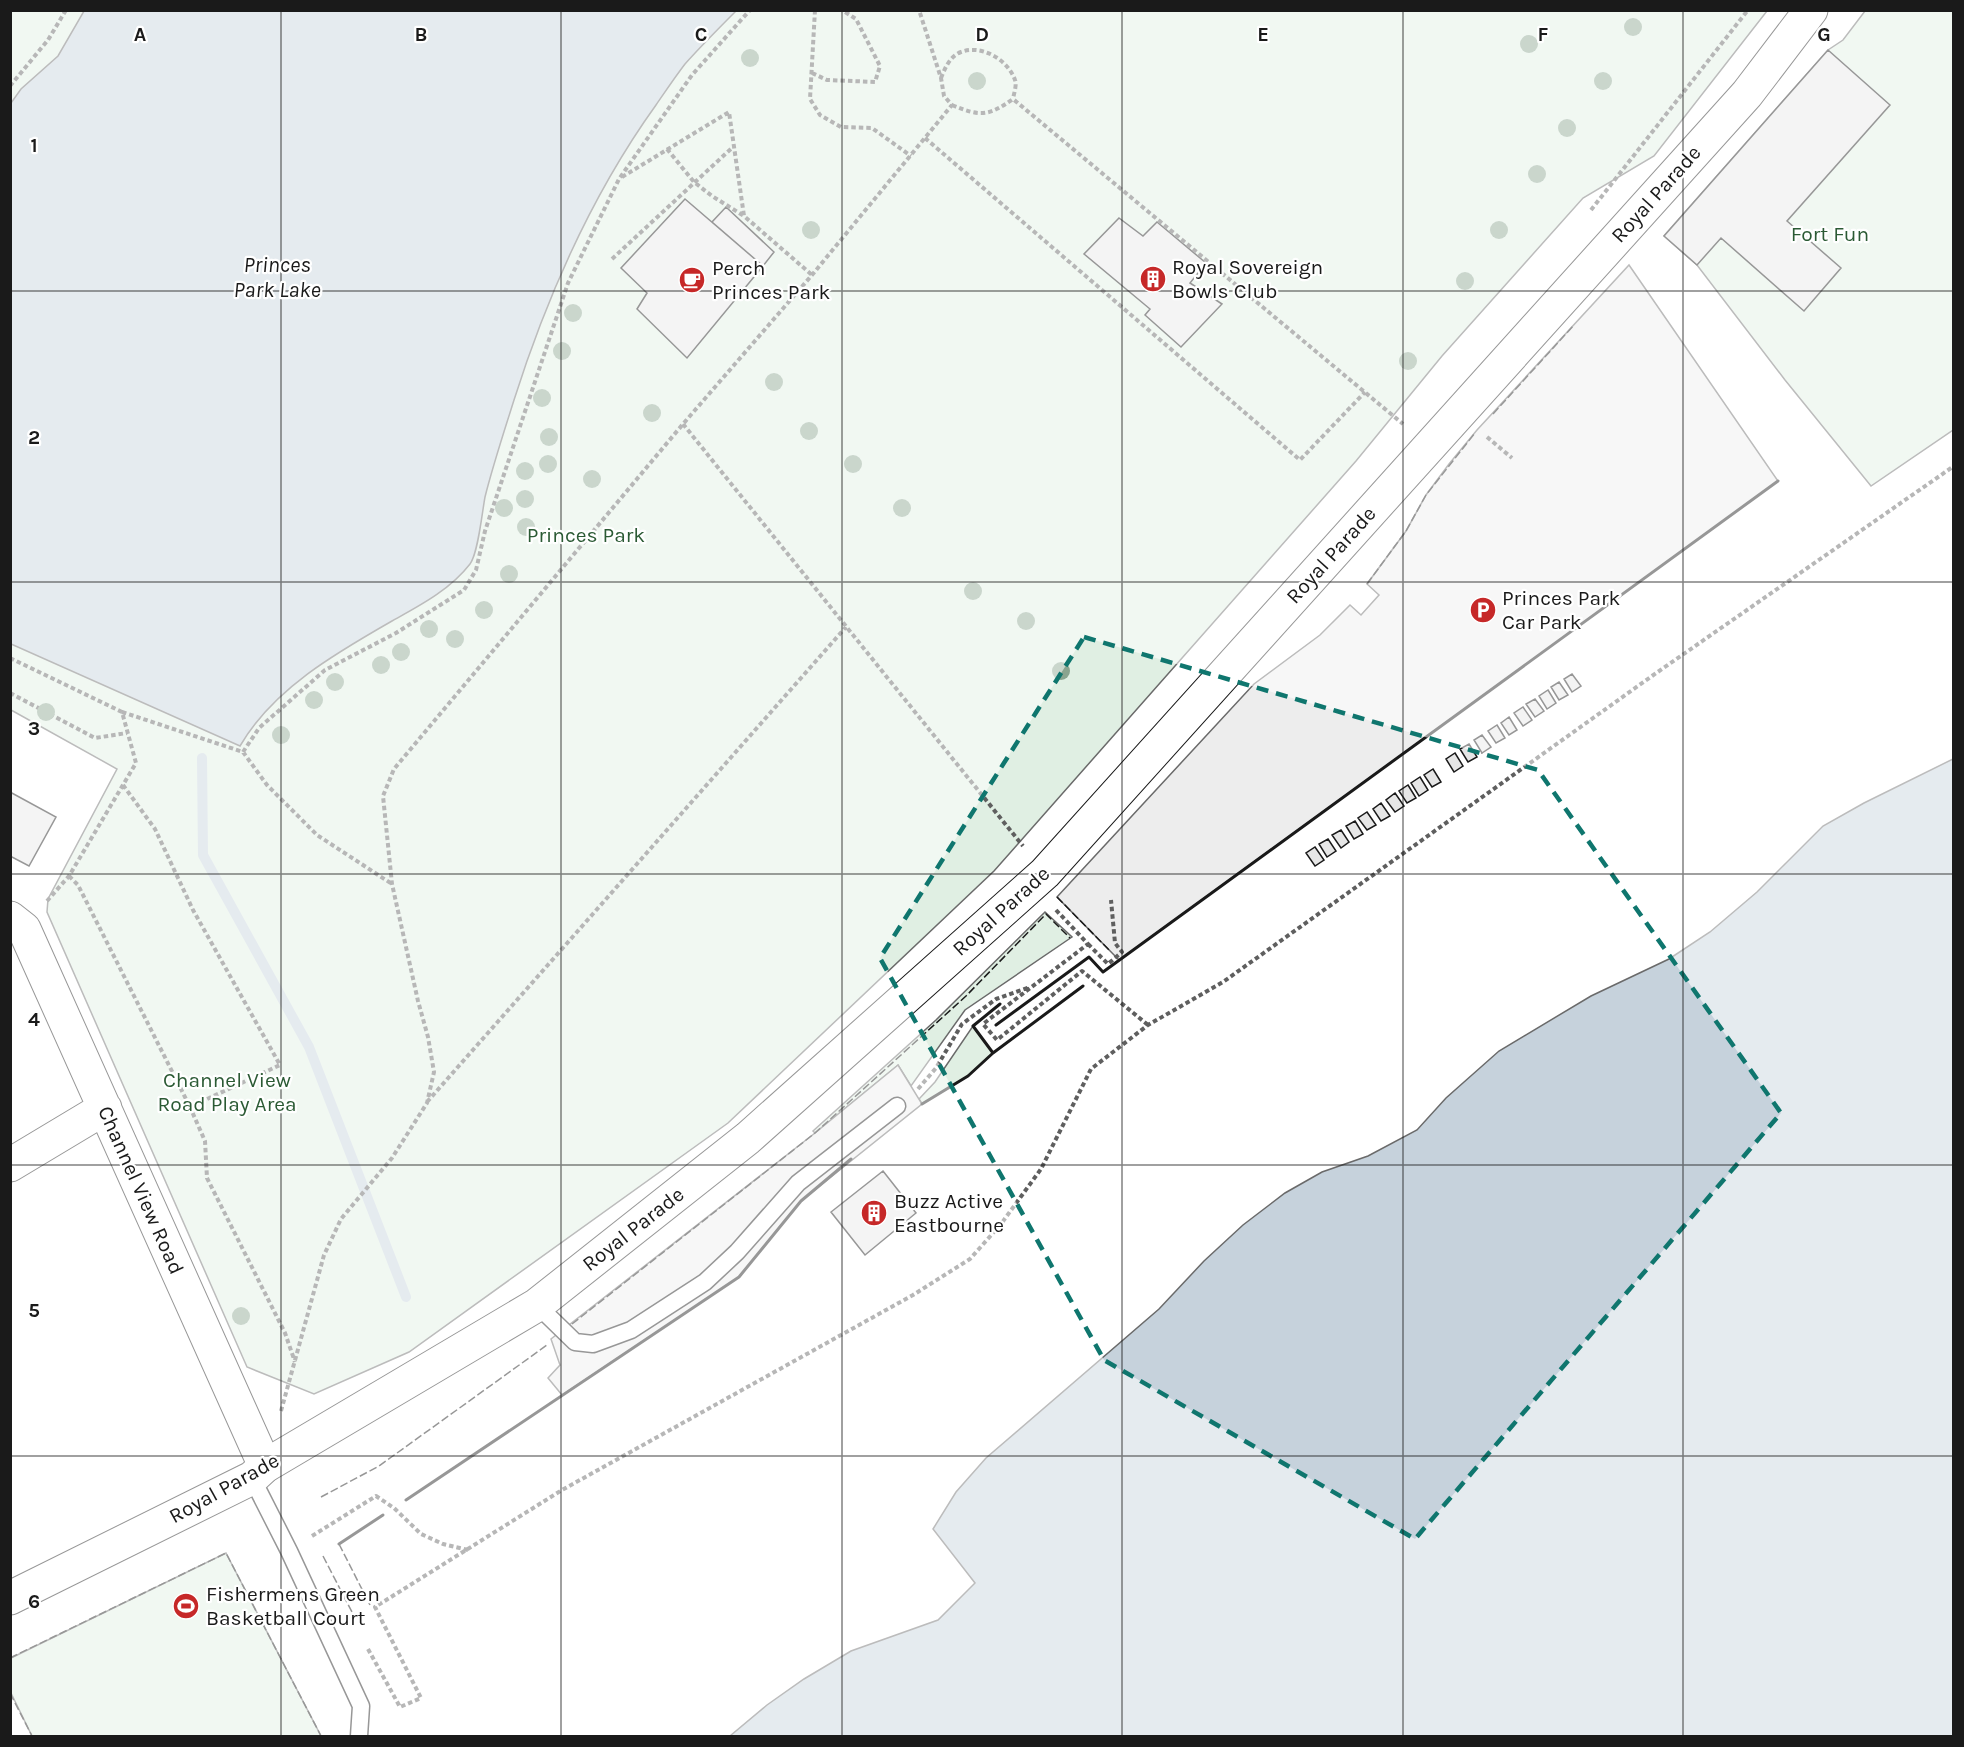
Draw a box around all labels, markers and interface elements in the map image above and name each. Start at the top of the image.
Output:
text: A [134,23,147,46]
text: B [415,23,427,46]
text: C [695,23,707,46]
text: D [975,23,989,46]
text: E [1257,23,1269,46]
text: F [1538,23,1549,46]
text: G [1817,23,1831,46]
text: 1 [30,134,38,157]
street label: Royal Parade [1606,141,1706,247]
park label: Fort Fun [1791,222,1869,246]
water label: Princes Park Lake [233,252,321,303]
place label: Royal Sovereign Bowls Club [1172,255,1323,303]
place label: Perch Princes Park [712,256,831,304]
building icon: Royal Sovereign Bowls Club [1138,264,1168,294]
cafe icon: Perch Princes Park [677,265,707,295]
text: 2 [28,426,40,449]
street label: Royal Parade [1281,502,1381,608]
park label: Princes Park [527,523,645,547]
place label: Princes Park Car Park [1502,586,1621,634]
parking icon: Princes Park Car Park [1468,595,1498,625]
text: 3 [28,717,40,740]
street label: Royal Parade [948,861,1054,961]
text: 4 [28,1008,40,1031]
park label: Channel View Road Play Area [157,1068,297,1116]
street label: Channel View Road [93,1102,189,1278]
street label: Royal Parade [578,1182,688,1276]
place label: Buzz Active Eastbourne [894,1189,1004,1237]
building icon: Buzz Active Eastbourne [859,1198,889,1228]
text: 5 [28,1299,40,1322]
street label: Royal Parade [165,1448,283,1528]
place label: Fishermens Green Basketball Court [206,1582,380,1630]
text: 6 [28,1590,40,1613]
sports icon: Fishermens Green Basketball Court [171,1591,201,1621]

